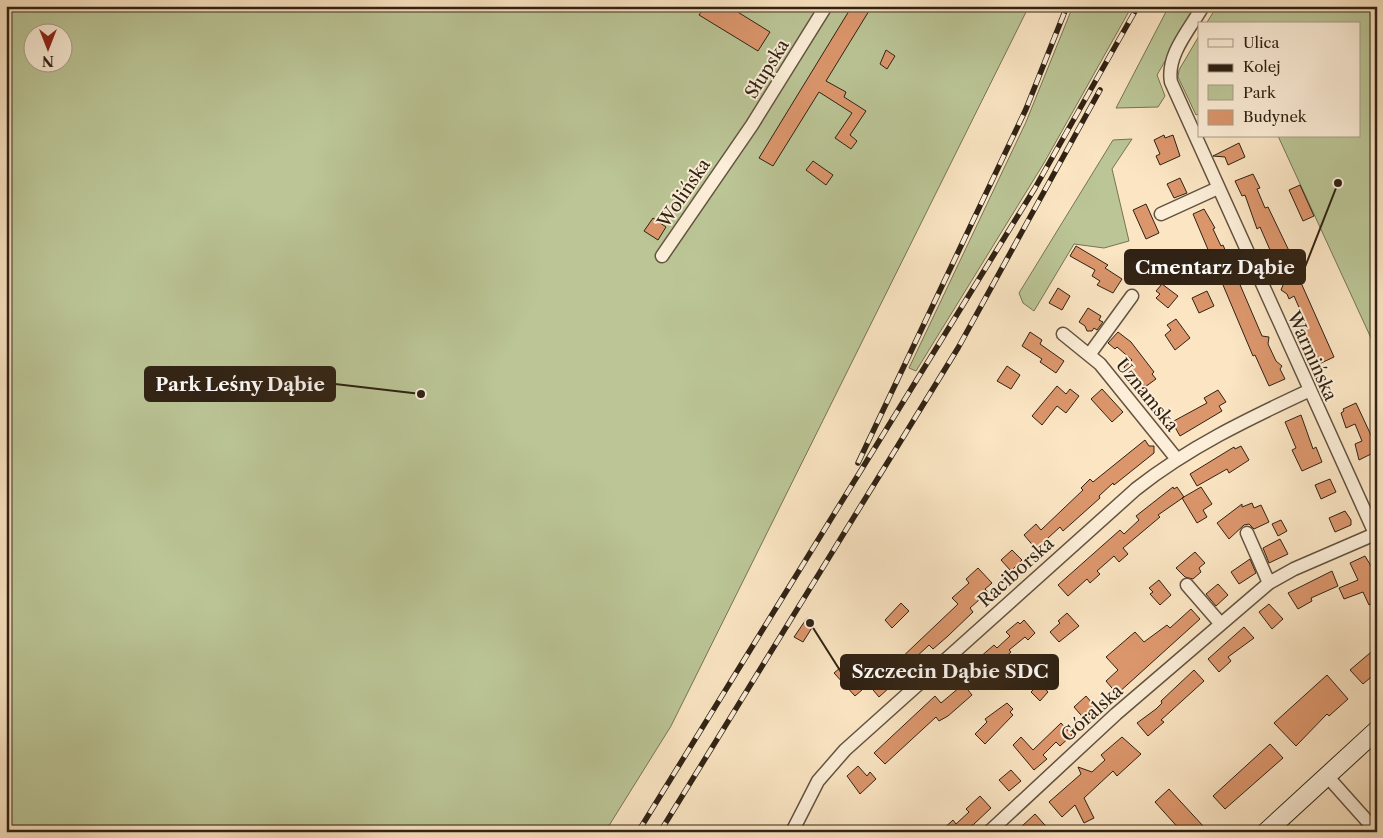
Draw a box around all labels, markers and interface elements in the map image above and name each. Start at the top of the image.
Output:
north arrow [22,22,72,72]
legend [1198,22,1360,138]
text: Ulica [1243,33,1279,52]
street label: Słupska [740,35,794,103]
text: N [42,52,54,70]
text: Kolej [1243,57,1280,76]
text: Park [1243,83,1277,102]
text: Budynek [1243,107,1308,126]
street label: Wolińska [652,154,715,233]
callout: Cmentarz Dąbie [1125,250,1305,284]
text: Cmentarz Dąbie [1135,256,1295,279]
street label: Warmińska [1282,307,1342,405]
street label: Uznamska [1111,354,1183,436]
callout: Park Leśny Dąbie [145,367,335,401]
text: Park Leśny Dąbie [155,373,325,396]
street label: Raciborska [974,532,1059,612]
callout: Szczecin Dąbie SDC [841,655,1058,689]
text: Szczecin Dąbie SDC [852,660,1048,683]
street label: Góralska [1057,679,1128,746]

